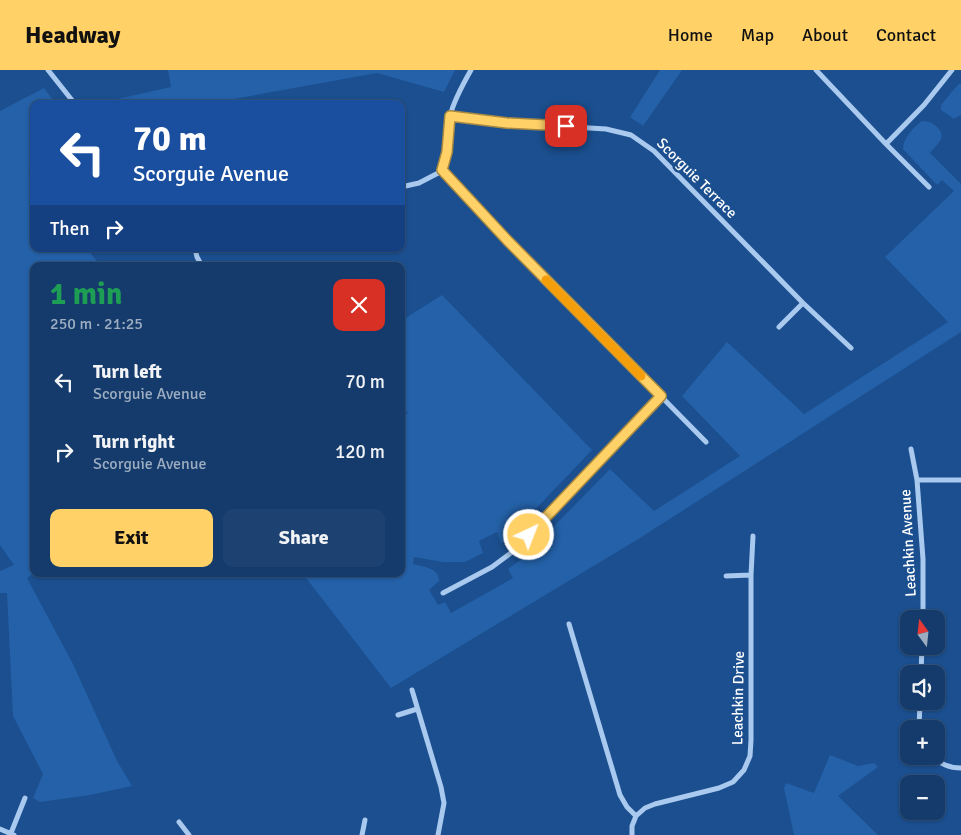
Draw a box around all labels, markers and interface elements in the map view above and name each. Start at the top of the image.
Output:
text: Headway [25,20,121,50]
text: Home [668,24,713,46]
text: Map [741,24,774,46]
text: About [802,24,848,46]
text: Contact [876,24,936,46]
pin [545,105,587,147]
icon: arrive [552,112,580,140]
text: 70 m [133,117,207,160]
icon: left [50,120,115,185]
street label: Scorguie Terrace [653,134,741,222]
text: Scorguie Avenue [133,160,289,187]
icon: right [100,215,128,243]
text: Then [50,217,90,241]
text: 1 min [50,276,122,313]
button: close [333,279,385,331]
text: 250 m · 21:25 [50,314,143,334]
text: Turn left [93,360,162,384]
icon: left [50,368,78,396]
text: 70 m [345,370,385,394]
text: Scorguie Avenue [93,384,206,404]
text: Turn right [93,430,175,454]
icon: right [50,438,78,466]
text: 120 m [335,440,385,464]
text: Scorguie Avenue [93,454,206,474]
street label: Leachkin Avenue [896,489,920,597]
position arrow [502,508,554,560]
button: Exit [50,509,213,567]
button: Share [223,509,385,567]
north arrow [900,610,945,655]
map controls [900,610,945,820]
street label: Leachkin Drive [728,651,748,745]
button: sound [900,665,945,710]
button: + [900,720,945,765]
button: − [900,775,945,820]

